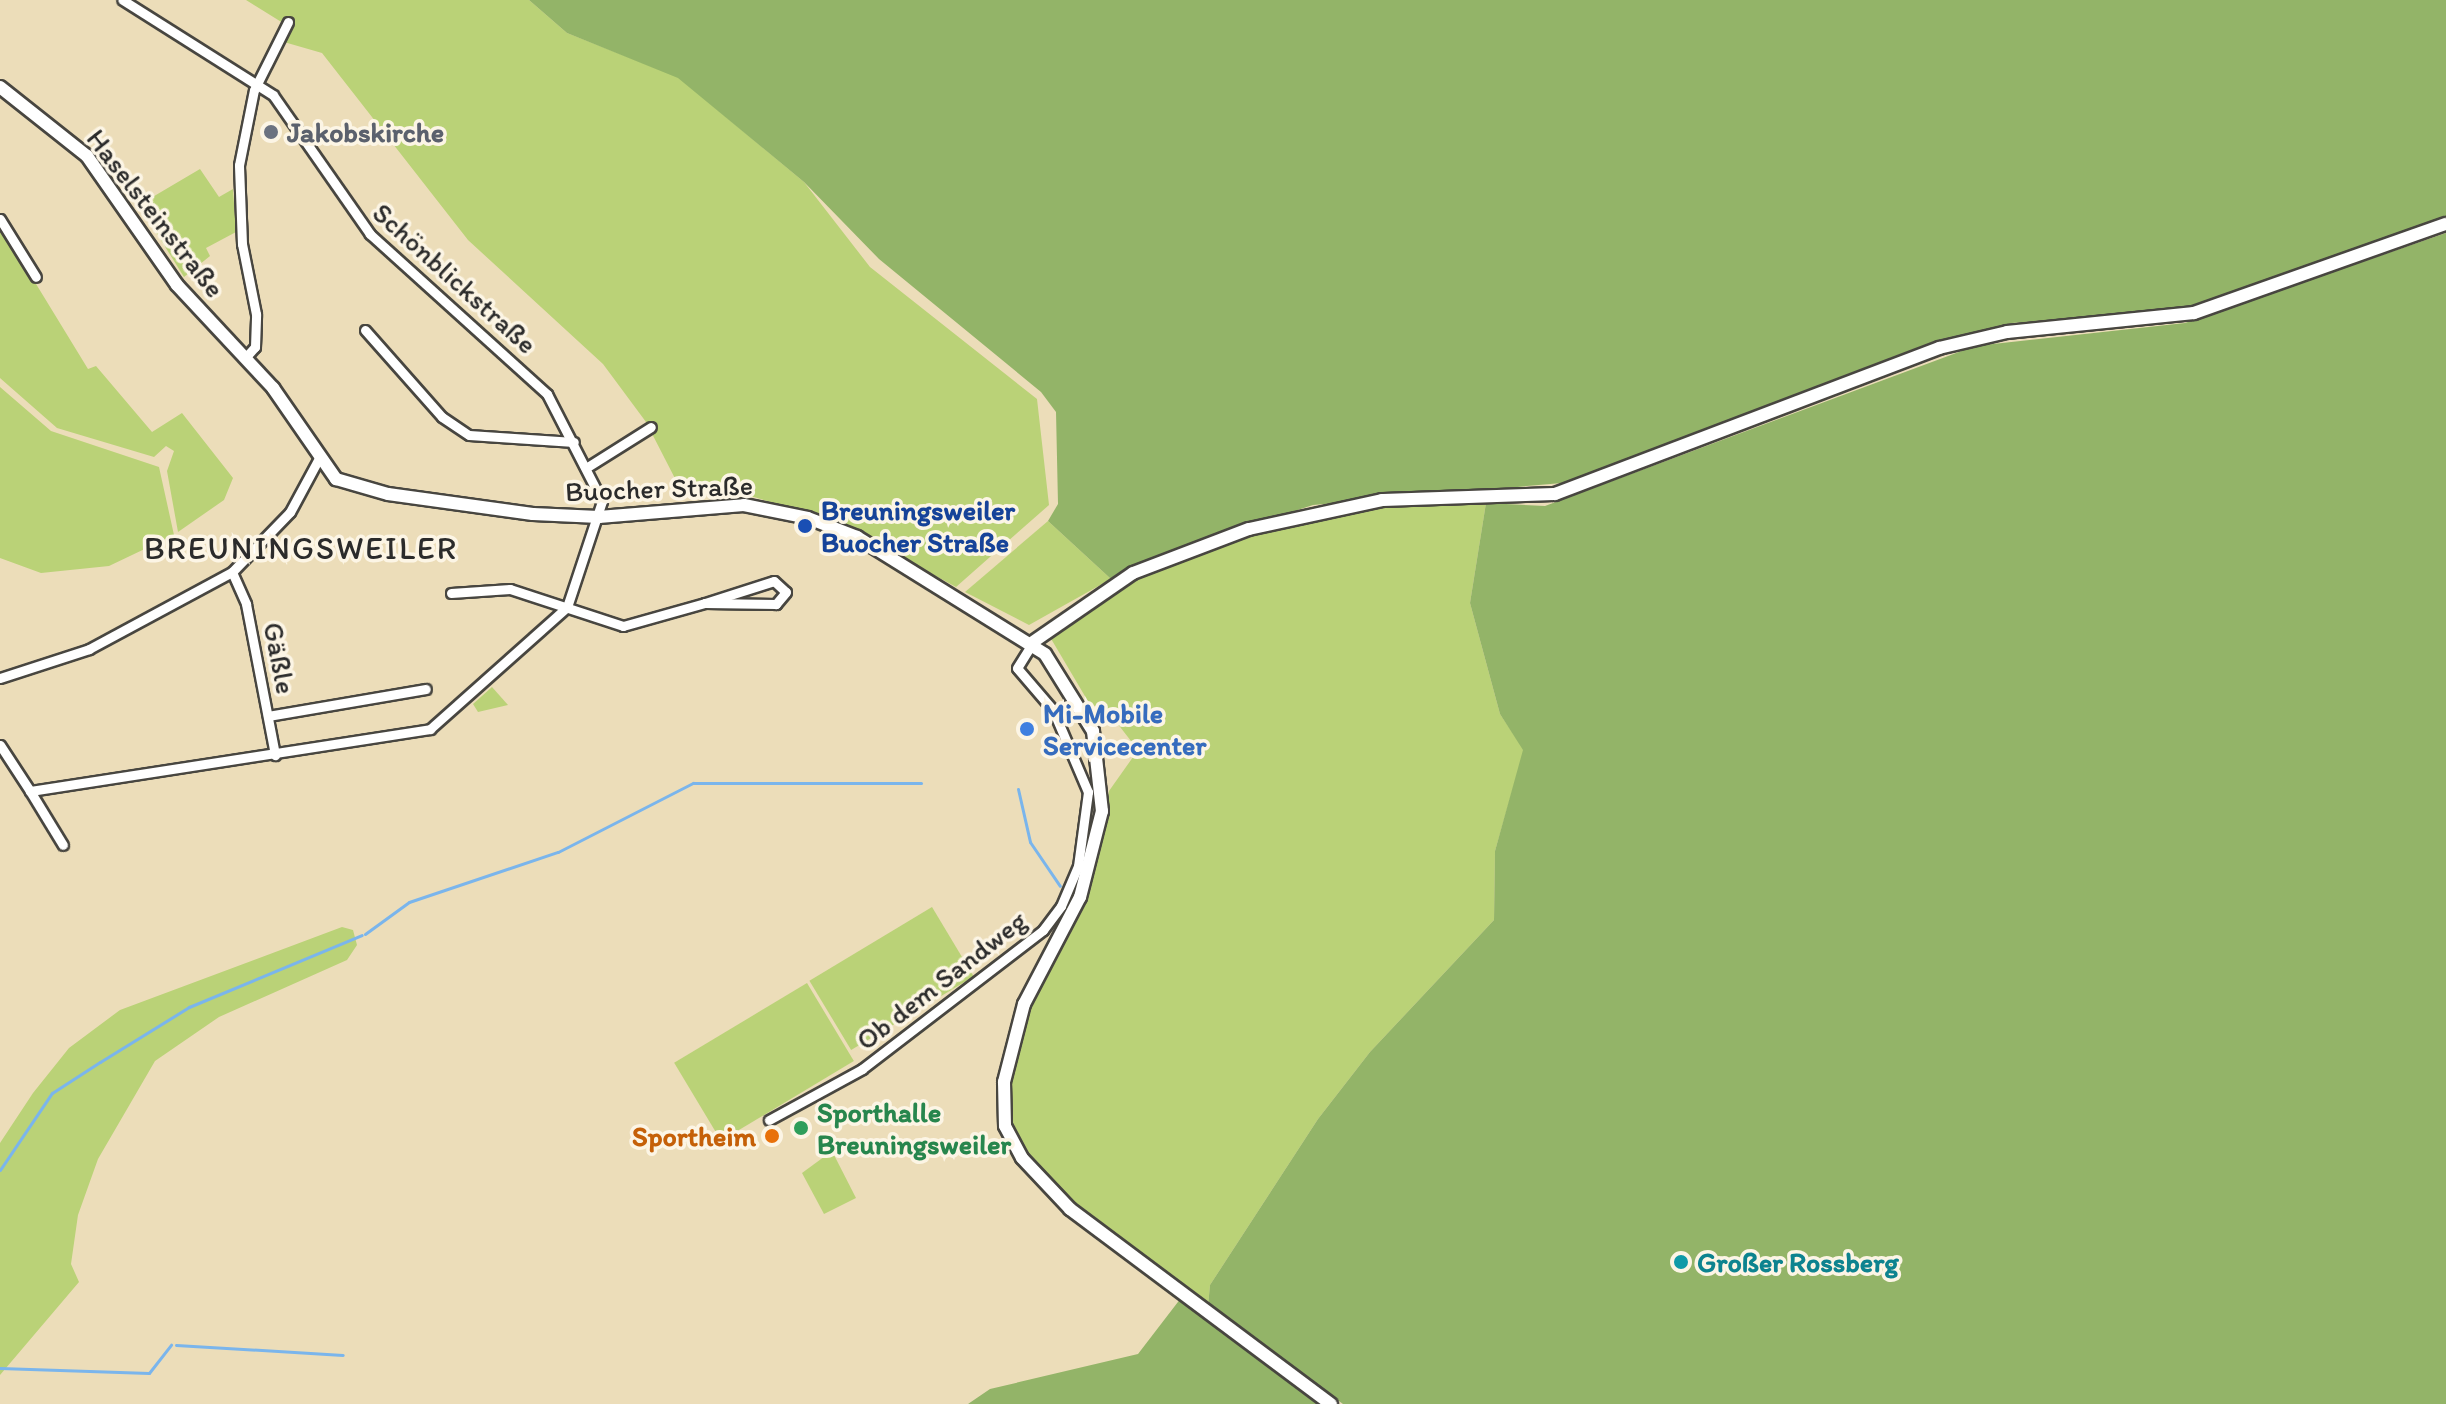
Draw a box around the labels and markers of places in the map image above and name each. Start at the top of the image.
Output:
place label: Jakobskirche [287,115,444,149]
marker: Jakobskirche [262,123,280,141]
place label: Breuningsweiler Buocher Straße [821,493,1015,559]
marker: Breuningsweiler Buocher Straße [796,517,814,535]
place label: Mi-Mobile Servicecenter [1043,696,1206,762]
marker: Mi-Mobile Servicecenter [1018,720,1036,738]
place label: Sporthalle Breuningsweiler [817,1095,1011,1161]
place label: Sportheim [632,1119,756,1153]
marker: Sporthalle Breuningsweiler [792,1119,810,1137]
marker: Sportheim [763,1127,781,1145]
place label: Großer Rossberg [1697,1245,1898,1279]
marker: Großer Rossberg [1672,1253,1690,1271]

